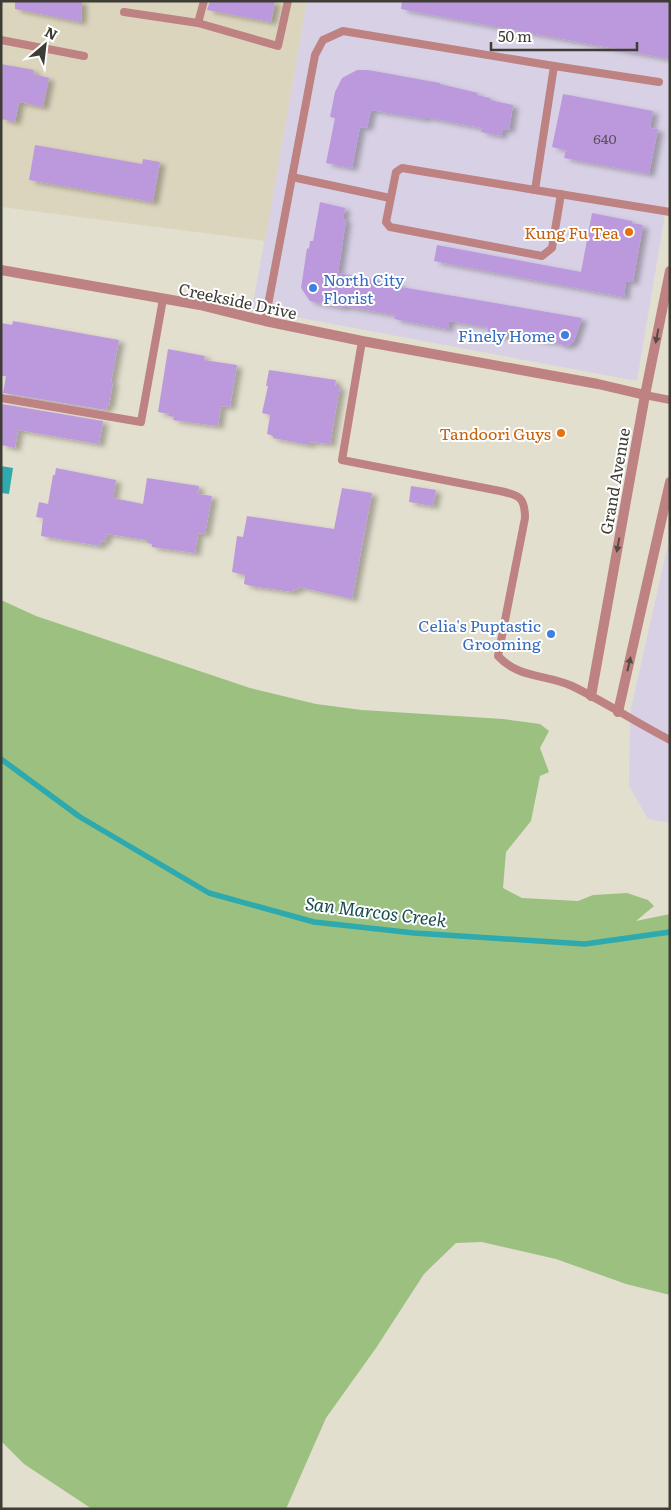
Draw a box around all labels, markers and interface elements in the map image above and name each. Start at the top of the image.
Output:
north arrow [20,20,70,70]
scale bar [491,20,637,52]
text: N [42,21,62,44]
text: 50 m [498,24,532,47]
house number: 640 [593,128,617,148]
place label: Kung Fu Tea [524,220,619,244]
marker: Kung Fu Tea [623,226,635,238]
place label: North City Florist [323,267,405,309]
street label: Creekside Drive [177,276,299,324]
marker: North City Florist [307,282,319,294]
place label: Finely Home [458,323,555,347]
marker: Finely Home [559,329,571,341]
one-way arrow [653,329,661,344]
place label: Tandoori Guys [439,421,551,445]
street label: Grand Avenue [593,426,635,536]
marker: Tandoori Guys [555,427,567,439]
one-way arrow [613,537,621,553]
place label: Celia's Puptastic Grooming [418,613,541,655]
marker: Celia's Puptastic Grooming [545,628,557,640]
one-way arrow [625,657,633,672]
water label: San Marcos Creek [304,889,448,933]

